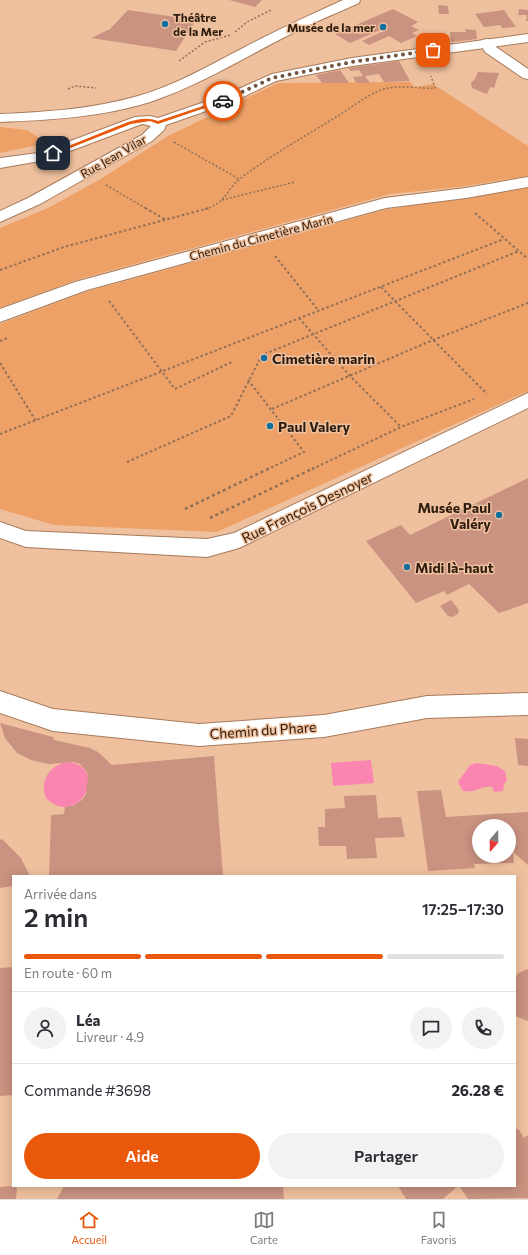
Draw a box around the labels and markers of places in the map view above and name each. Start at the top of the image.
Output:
place label: Théâtre de la Mer [173,10,223,38]
marker: Théâtre de la Mer [160,19,170,29]
place label: Musée de la mer [287,20,375,34]
marker: Musée de la mer [378,22,388,32]
pin [416,33,450,67]
pin [36,136,70,170]
place label: Cimetière marin [272,350,375,367]
marker: Cimetière marin [259,353,269,363]
place label: Paul Valery [278,418,350,435]
marker: Paul Valery [265,421,275,431]
place label: Musée Paul Valéry [417,499,491,532]
marker: Musée Paul Valéry [494,510,504,520]
place label: Midi là-haut [415,559,494,576]
marker: Midi là-haut [402,562,412,572]

